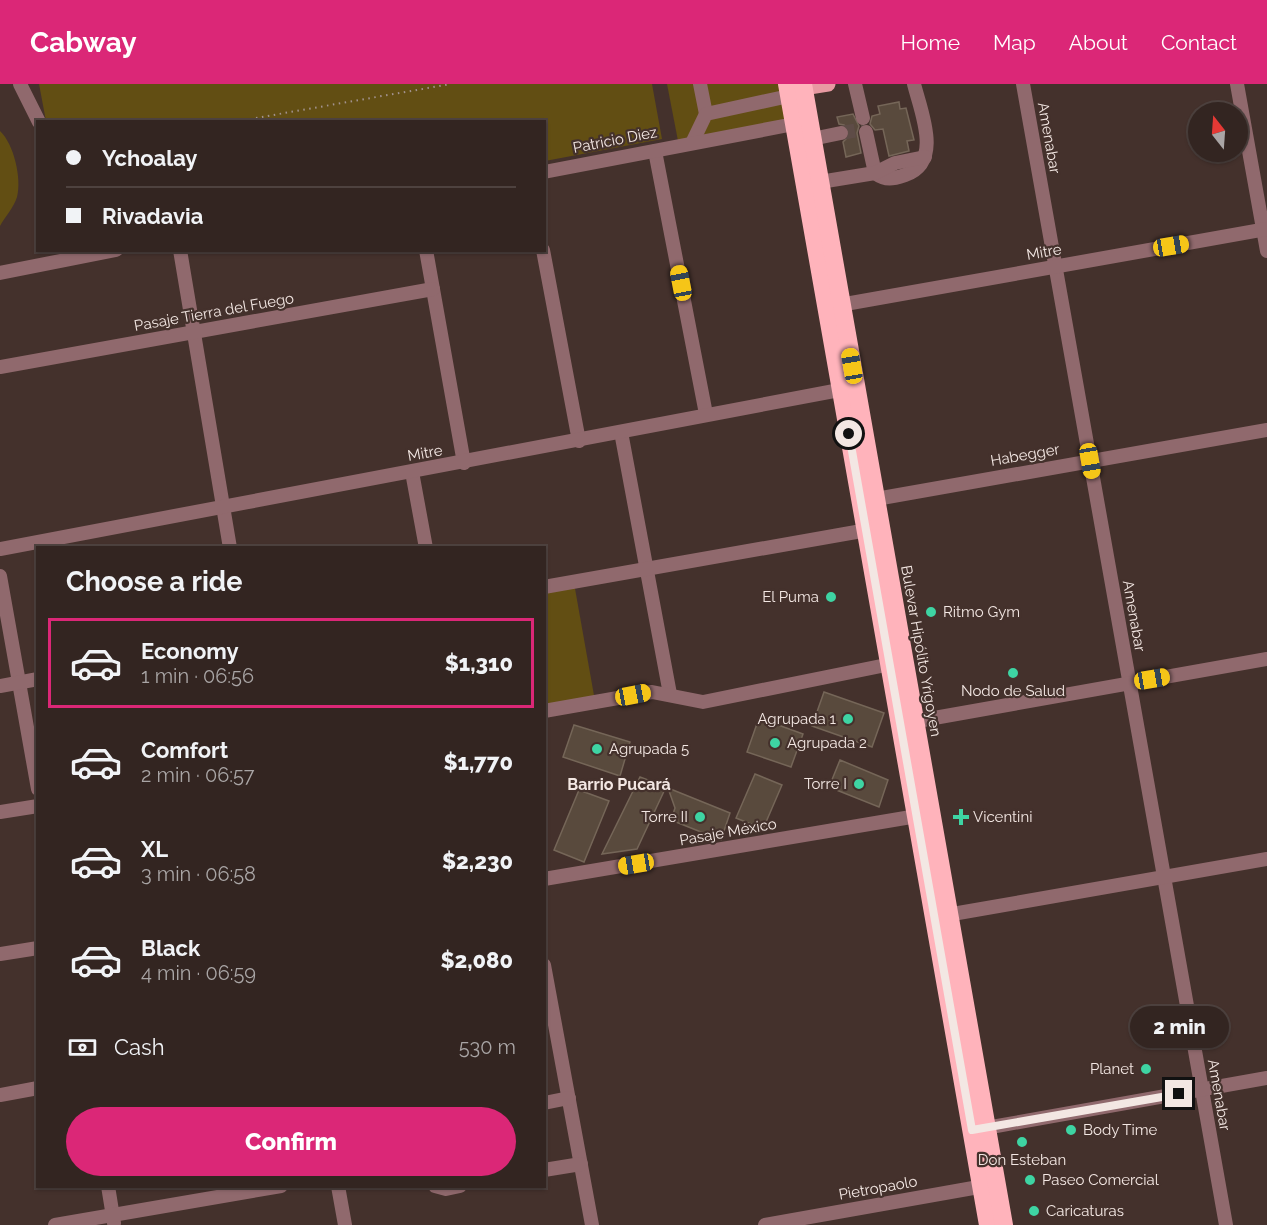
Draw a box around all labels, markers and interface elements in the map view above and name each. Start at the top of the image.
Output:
text: Cabway [30,26,137,59]
text: Home [901,30,960,55]
text: Map [993,30,1036,55]
text: About [1069,30,1128,55]
text: Contact [1161,30,1237,55]
street label: Amenabar [1034,101,1064,176]
north arrow [1188,102,1248,162]
map controls [1188,102,1248,162]
street label: Patricio Diez [571,123,659,157]
text: Ychoalay [102,145,197,171]
text: Rivadavia [102,203,203,229]
car [1152,234,1190,258]
street label: Mitre [1025,240,1063,264]
car [669,264,693,302]
street label: Pasaje Tierra del Fuego [133,289,295,335]
car [840,347,864,385]
route start [835,420,862,447]
street label: Habegger [989,440,1062,470]
street label: Mitre [406,441,444,465]
car [1078,442,1102,480]
street label: Bulevar Hipólito Yrigoyen [897,564,945,738]
text: Choose a ride [66,566,242,597]
street label: Amenabar [1119,579,1149,654]
place label: El Puma [762,588,819,606]
marker: El Puma [824,590,838,604]
place label: Ritmo Gym [943,603,1020,621]
marker: Ritmo Gym [924,605,938,619]
icon: car [69,636,123,690]
text: Economy [141,638,239,664]
text: $1,310 [445,650,513,676]
text: 1 min · 06:56 [141,664,254,688]
marker: Nodo de Salud [1006,666,1020,680]
car [1133,667,1171,691]
place label: Nodo de Salud [961,682,1065,700]
car [614,683,652,707]
place label: Agrupada 1 [757,710,837,728]
marker: Agrupada 1 [841,712,855,726]
place label: Agrupada 2 [787,734,867,752]
icon: car [69,735,123,789]
marker: Agrupada 2 [768,736,782,750]
text: Comfort [141,737,228,763]
place label: Agrupada 5 [609,740,689,758]
marker: Agrupada 5 [590,742,604,756]
text: $1,770 [443,749,513,775]
text: 2 min · 06:57 [141,763,255,787]
district label: Barrio Pucará [567,775,671,794]
place label: Torre I [804,775,847,793]
marker: Torre I [852,777,866,791]
place label: Torre II [641,808,688,826]
place label: Vicentini [973,808,1032,826]
marker: Torre II [693,810,707,824]
marker: Vicentini [954,810,968,824]
street label: Pasaje México [678,815,778,849]
icon: car [69,834,123,888]
text: XL [141,836,168,862]
text: $2,230 [442,848,513,874]
car [617,852,655,876]
text: 3 min · 06:58 [141,862,256,886]
icon: car [69,933,123,987]
text: Black [141,935,200,961]
text: $2,080 [440,947,513,973]
text: 4 min · 06:59 [141,961,256,985]
callout: 2 min [1130,1007,1228,1049]
text: 2 min [1153,1015,1206,1039]
icon: cash [66,1031,99,1064]
text: Cash [114,1034,165,1060]
text: 530 m [459,1035,516,1059]
street label: Amenabar [1204,1058,1234,1133]
place label: Planet [1090,1060,1134,1078]
marker: Planet [1139,1062,1153,1076]
route end [1165,1080,1192,1107]
button: Confirm [66,1107,516,1176]
place label: Body Time [1083,1121,1158,1139]
marker: Body Time [1064,1123,1078,1137]
marker: Don Esteban [1015,1135,1029,1149]
place label: Don Esteban [978,1151,1066,1169]
place label: Paseo Comercial [1042,1171,1160,1189]
street label: Pietropaolo [837,1172,919,1204]
marker: Paseo Comercial [1023,1173,1037,1187]
place label: Caricaturas [1046,1202,1124,1220]
marker: Caricaturas [1027,1204,1041,1218]

